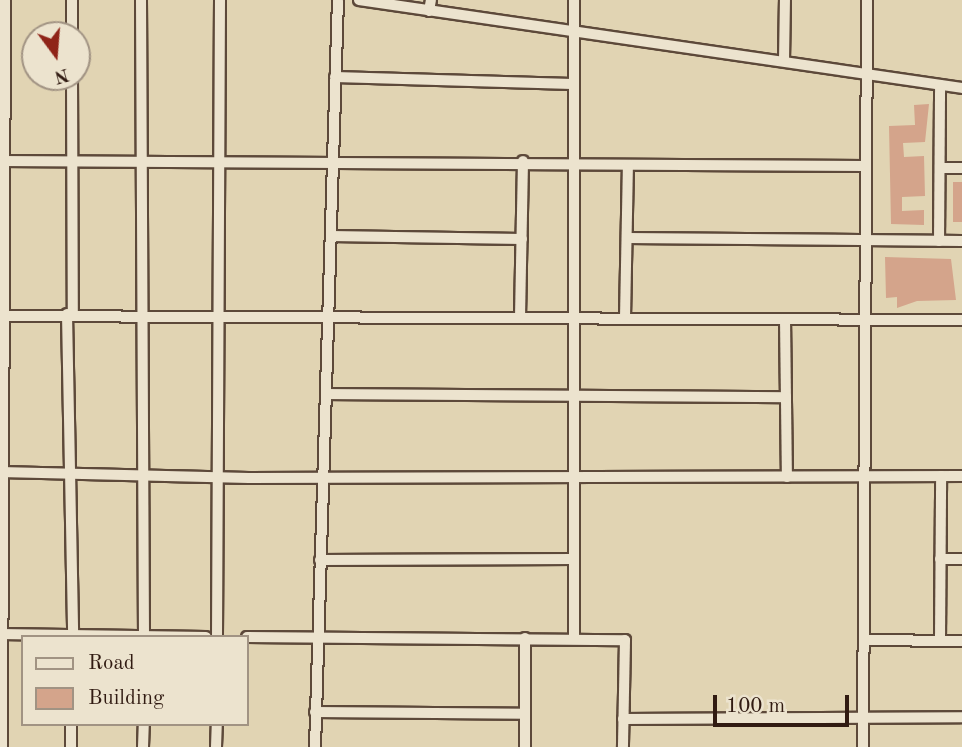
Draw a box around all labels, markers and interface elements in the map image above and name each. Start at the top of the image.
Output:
north arrow [21,21,91,91]
text: N [52,64,71,86]
legend [21,635,248,726]
text: Road [88,653,135,674]
scale bar [717,680,853,724]
text: Building [88,688,164,709]
text: 100 m [726,696,785,717]

